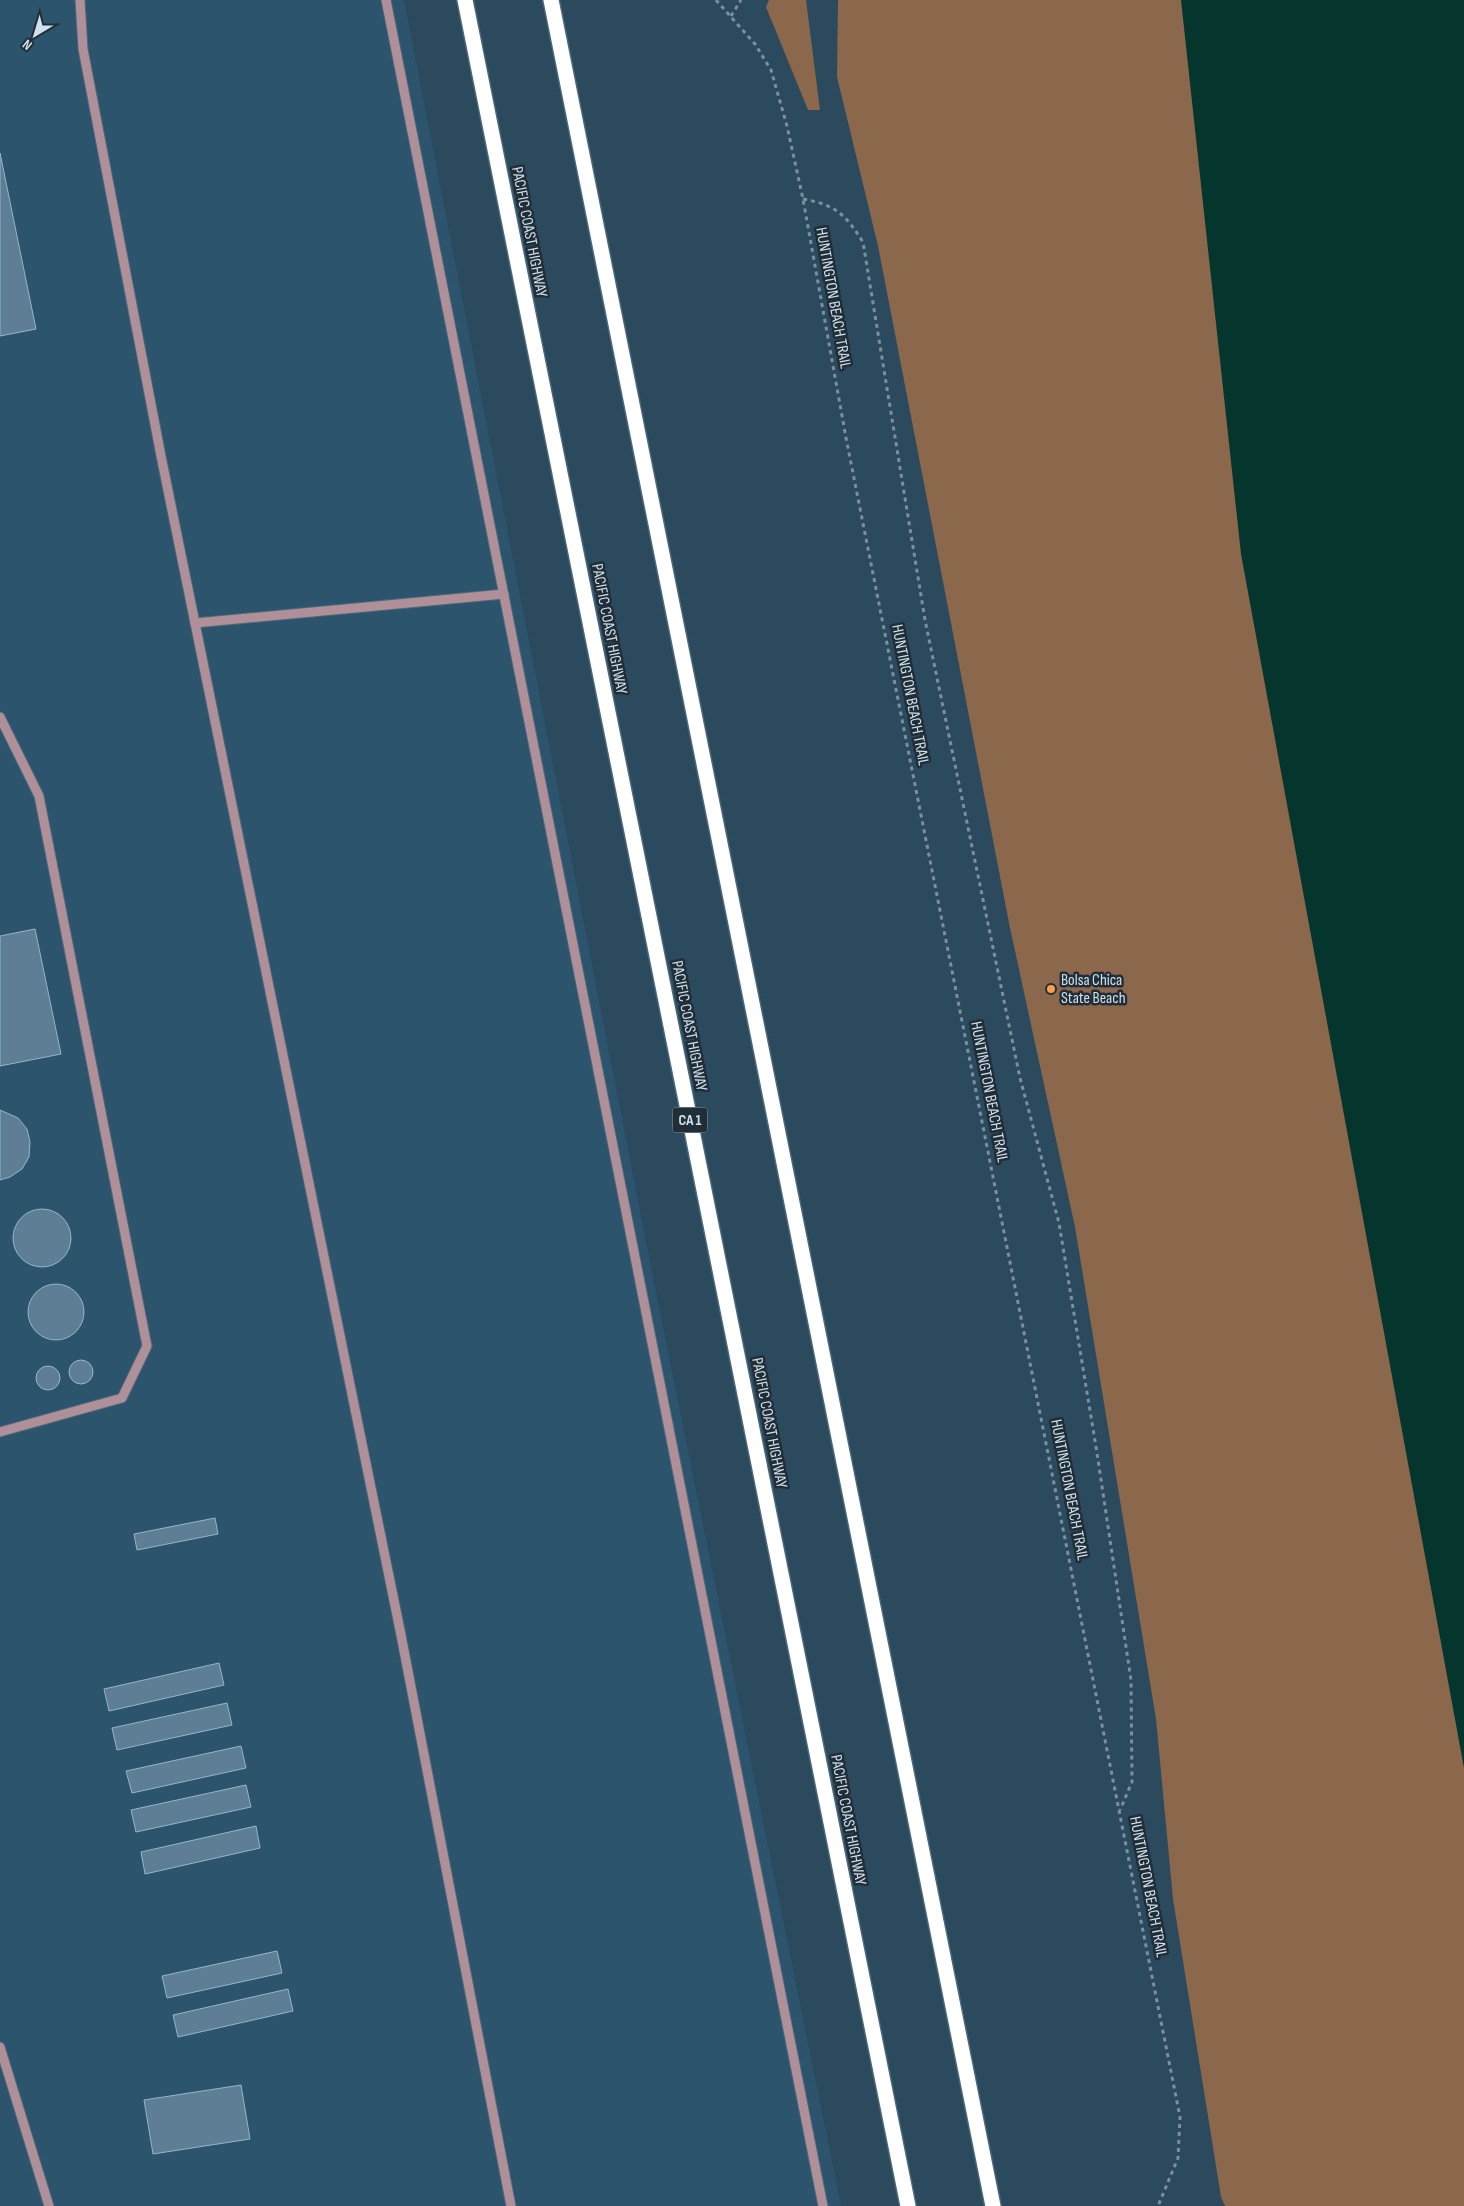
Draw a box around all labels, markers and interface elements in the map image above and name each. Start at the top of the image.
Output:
north arrow [10,10,60,60]
text: N [19,36,35,54]
street label: PACIFIC COAST HIGHWAY [507,165,551,299]
street label: HUNTINGTON BEACH TRAIL [811,226,855,370]
street label: PACIFIC COAST HIGHWAY [587,562,631,696]
street label: HUNTINGTON BEACH TRAIL [887,623,933,767]
street label: PACIFIC COAST HIGHWAY [667,959,711,1093]
place label: Bolsa Chica State Beach [1061,971,1126,1008]
marker: Bolsa Chica State Beach [1045,983,1057,995]
street label: HUNTINGTON BEACH TRAIL [966,1020,1012,1164]
road number: CA 1 [672,1108,708,1132]
street label: PACIFIC COAST HIGHWAY [747,1356,791,1490]
street label: HUNTINGTON BEACH TRAIL [1046,1418,1092,1562]
street label: PACIFIC COAST HIGHWAY [826,1753,870,1887]
street label: HUNTINGTON BEACH TRAIL [1125,1815,1171,1959]

